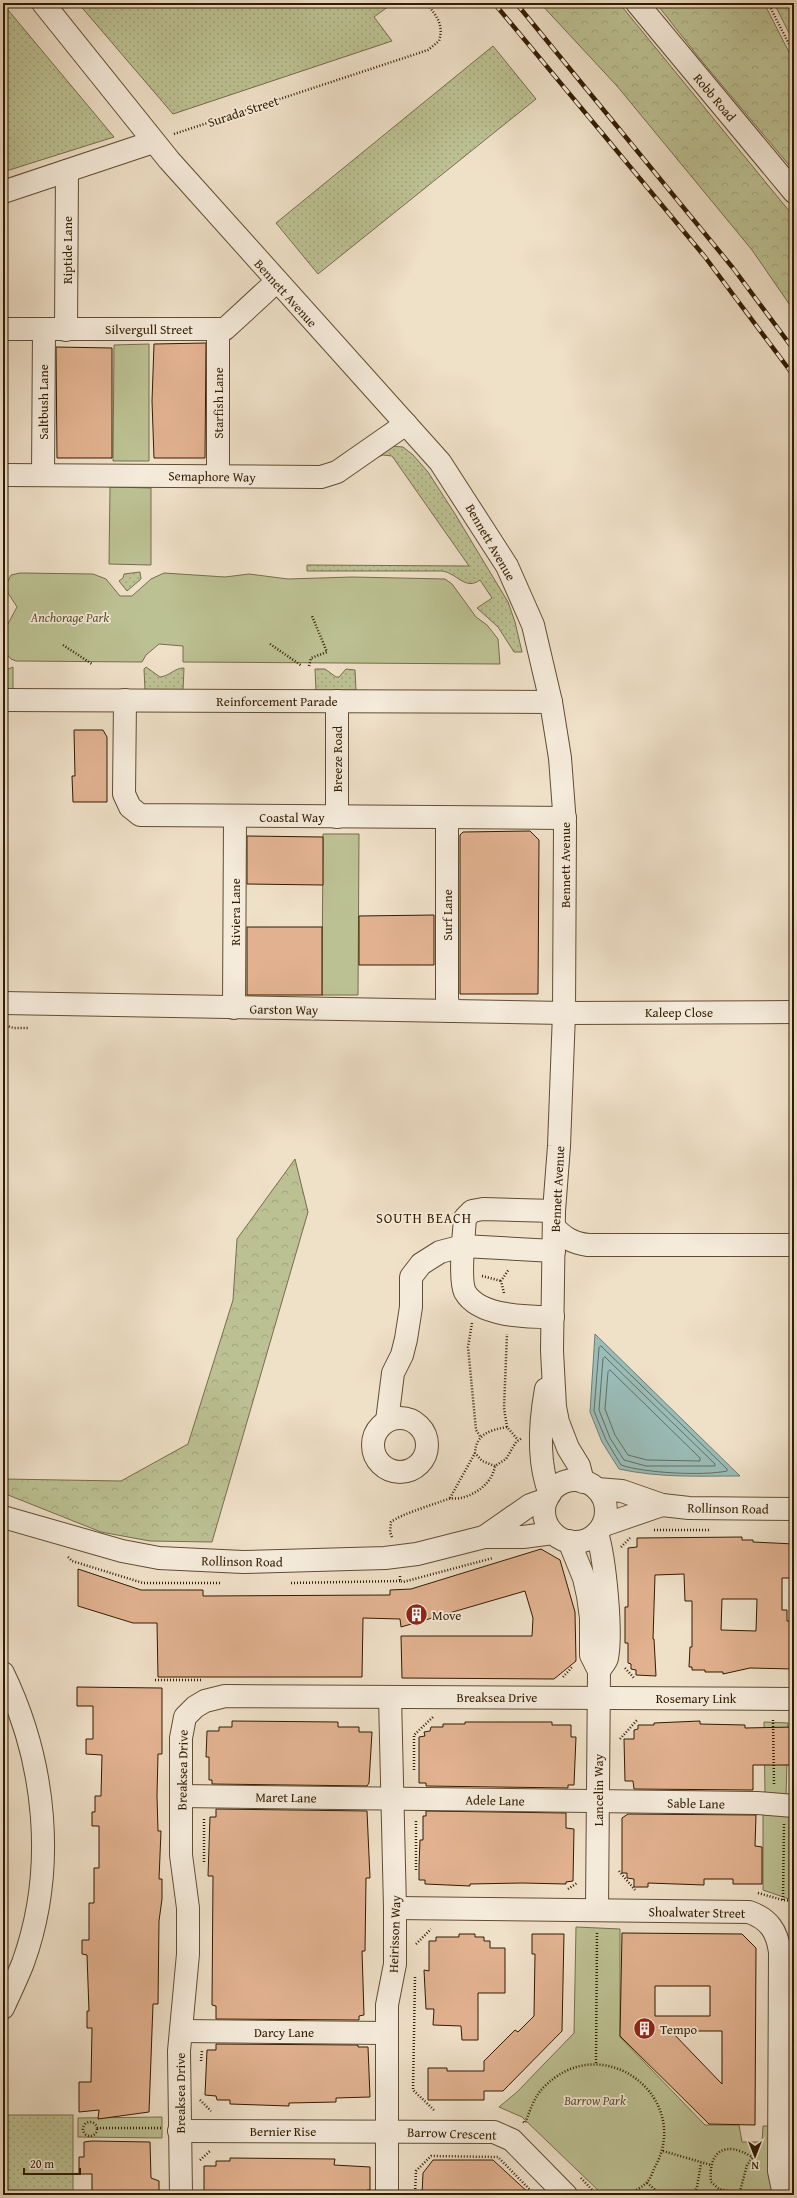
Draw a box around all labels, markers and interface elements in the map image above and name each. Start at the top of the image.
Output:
street label: Robb Road [689,69,740,126]
street label: Surada Street [205,91,281,132]
street label: Riptide Lane [58,216,77,284]
street label: Bennett Avenue [250,255,322,332]
street label: Silvergull Street [105,320,193,339]
street label: Saltbush Lane [34,364,53,440]
street label: Starfish Lane [209,367,228,439]
street label: Semaphore Way [168,466,256,487]
street label: Bennett Avenue [461,500,520,584]
park label: Anchorage Park [30,608,109,627]
street label: Reinforcement Parade [216,692,338,711]
street label: Breeze Road [328,726,347,792]
street label: Coastal Way [259,808,325,827]
street label: Bennett Avenue [556,822,575,908]
street label: Riviera Lane [226,878,245,946]
street label: Surf Lane [438,889,457,941]
street label: Garston Way [249,999,319,1020]
street label: Kaleep Close [645,1003,713,1022]
street label: Bennett Avenue [546,1146,569,1233]
district label: SOUTH BEACH [376,1208,472,1228]
street label: Rollinson Road [687,1498,769,1519]
street label: Rollinson Road [201,1551,283,1572]
building icon: Move [403,1602,429,1628]
place label: Move [432,1606,461,1625]
street label: Breaksea Drive [457,1688,537,1707]
street label: Rosemary Link [656,1689,737,1708]
street label: Breaksea Drive [172,1729,193,1811]
street label: Lancelin Way [589,1753,608,1826]
street label: Maret Lane [255,1787,317,1808]
street label: Adele Lane [465,1790,525,1811]
street label: Sable Lane [667,1793,725,1814]
street label: Heirisson Way [384,1894,405,1973]
street label: Shoalwater Street [648,1902,746,1923]
building icon: Tempo [632,2016,658,2042]
place label: Tempo [660,2020,698,2039]
street label: Darcy Lane [254,2023,314,2042]
street label: Breaksea Drive [171,2053,190,2133]
park label: Barrow Park [563,2091,626,2110]
street label: Bernier Rise [250,2122,316,2141]
street label: Barrow Crescent [407,2122,498,2145]
north arrow [735,2136,775,2176]
scale bar [24,2150,80,2176]
text: 20 m [30,2155,54,2172]
text: N [751,2158,759,2174]

